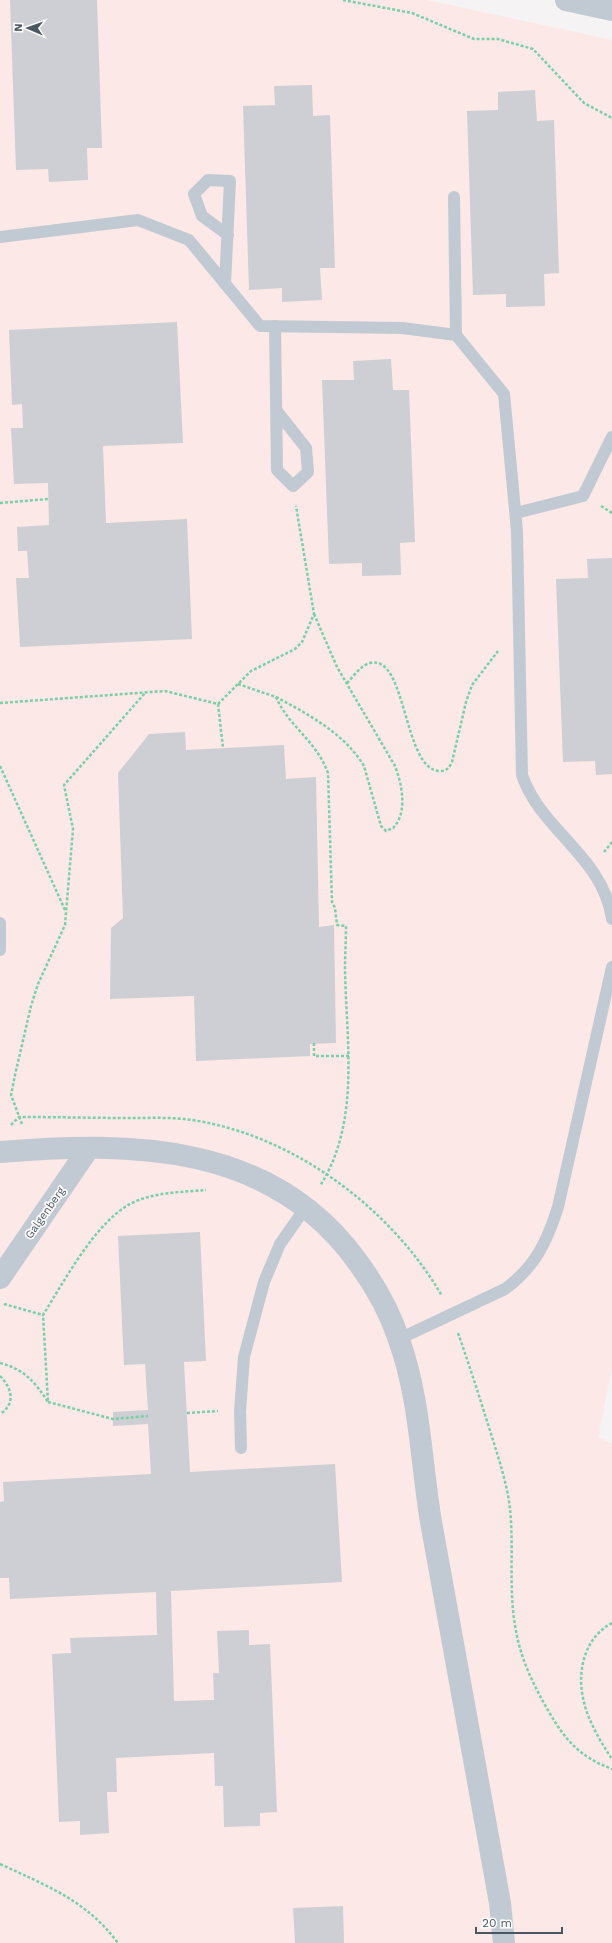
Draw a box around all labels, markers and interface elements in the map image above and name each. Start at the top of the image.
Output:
north arrow [8,8,48,48]
text: N [12,23,25,32]
street label: Galgenberg [23,1185,68,1241]
scale bar [476,1909,562,1935]
text: 20 m [482,1916,512,1930]

